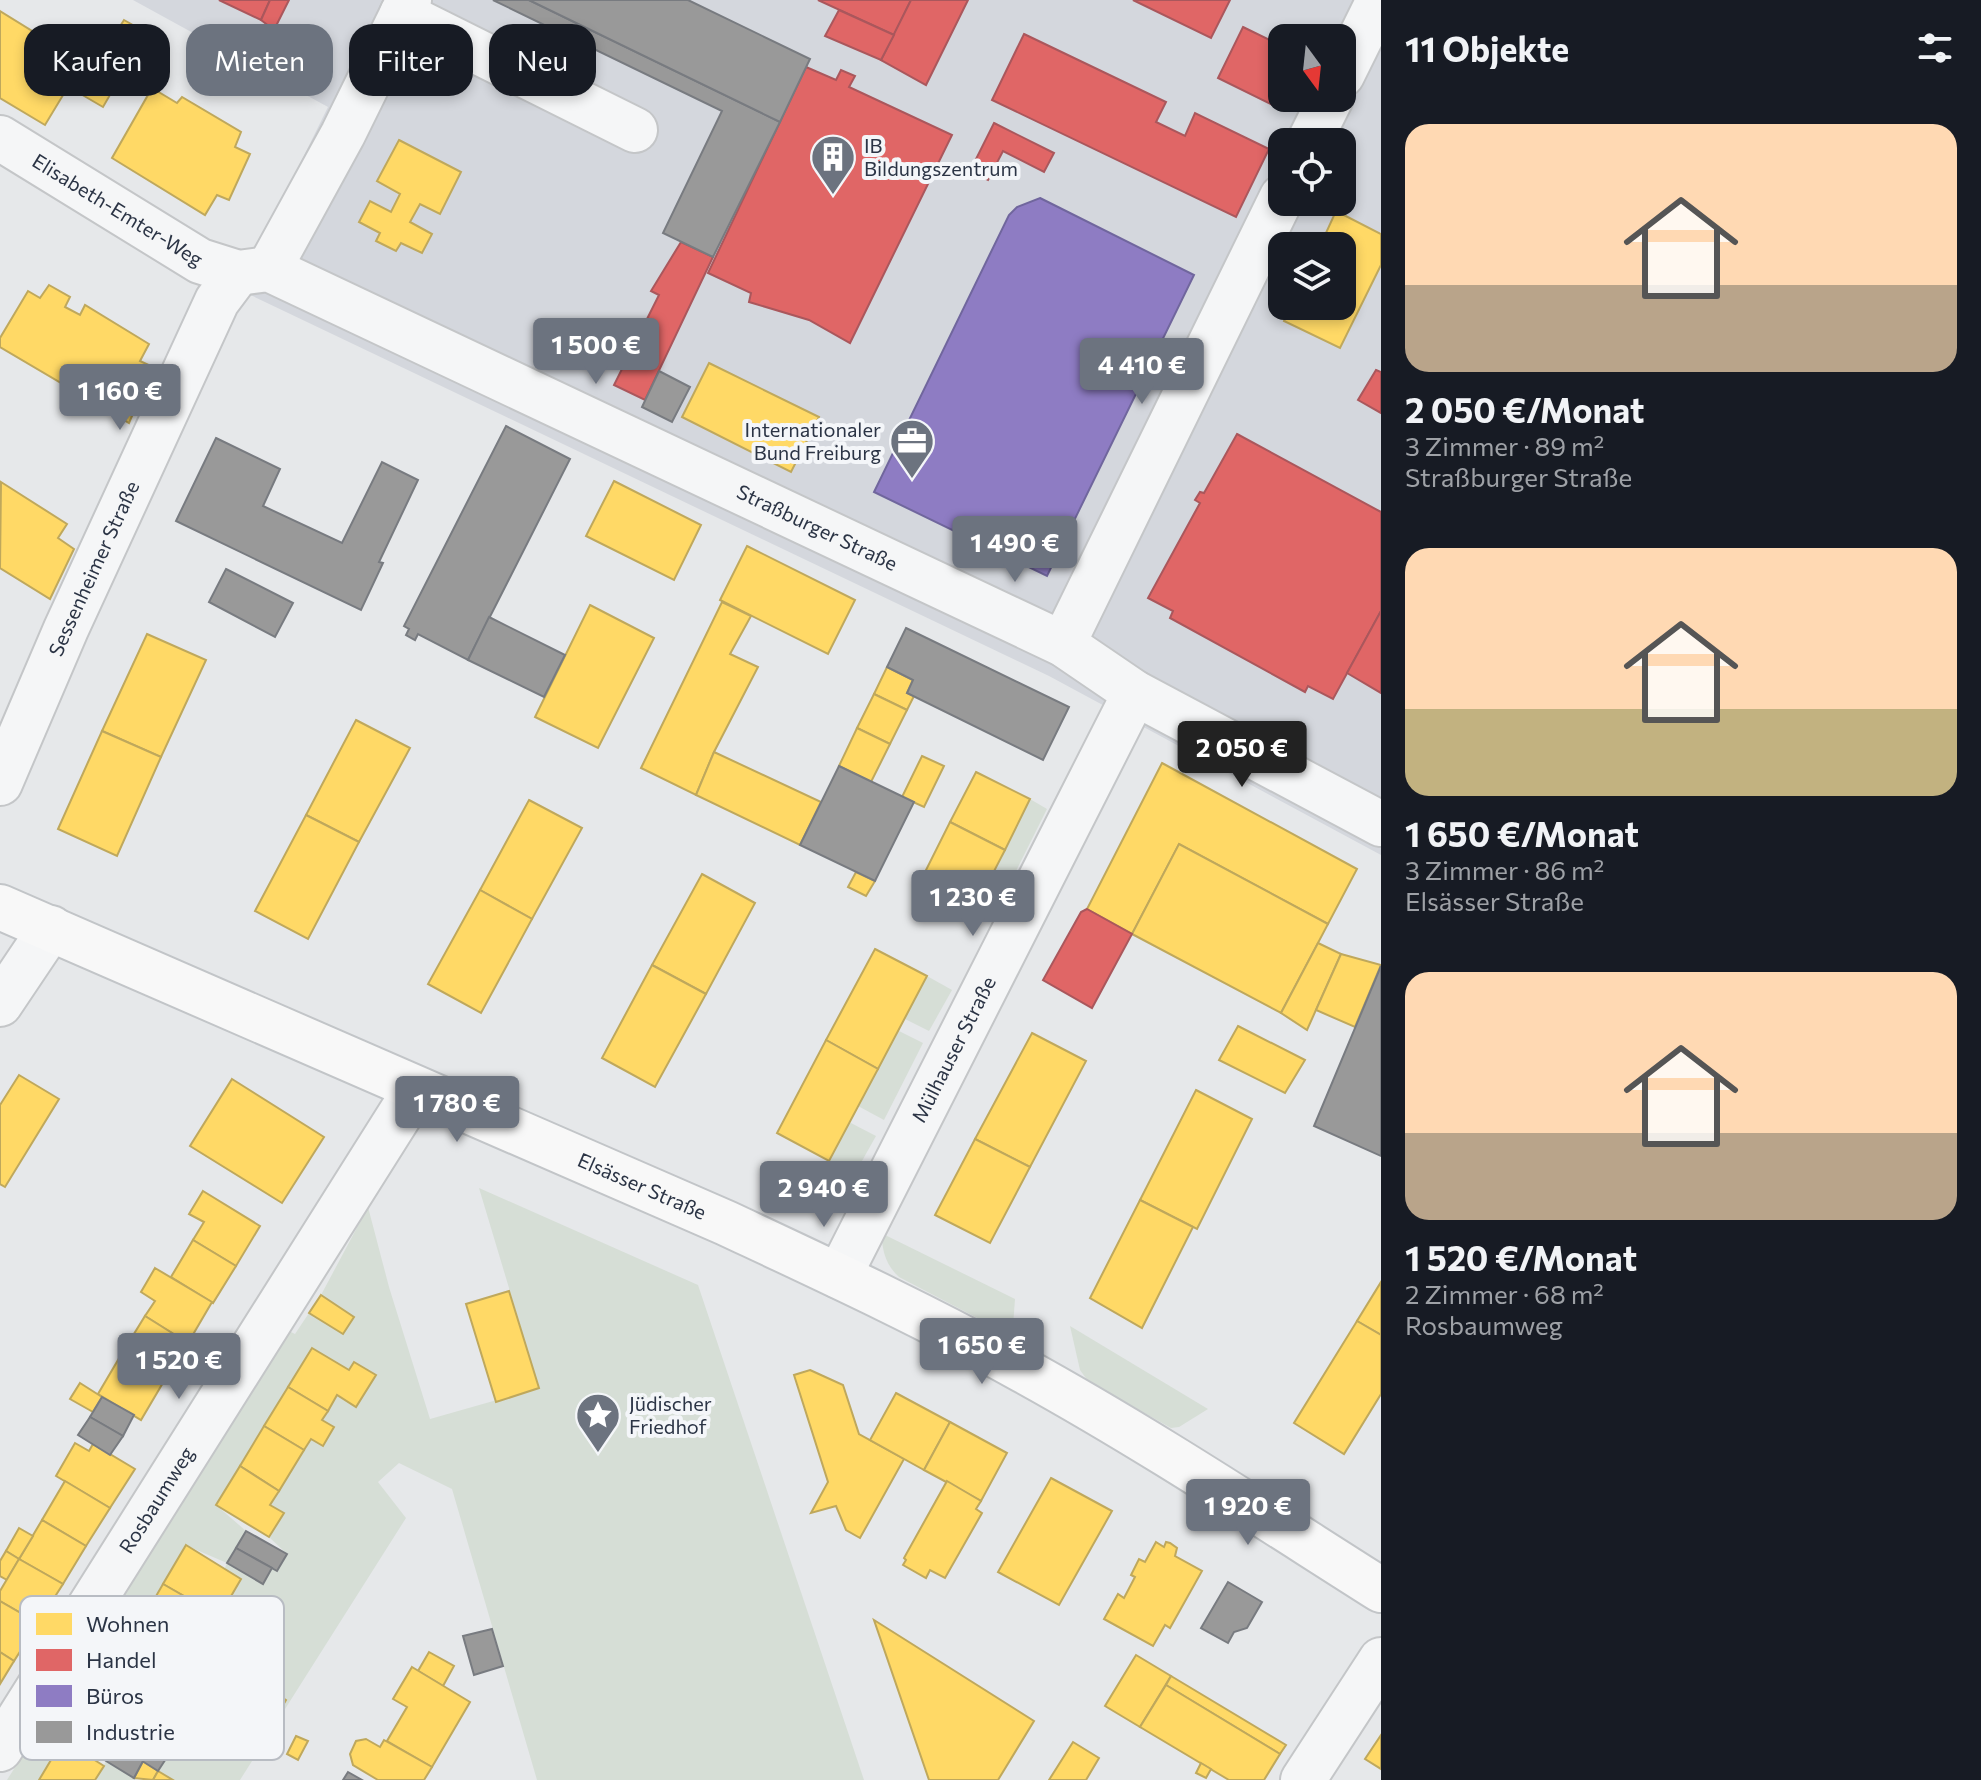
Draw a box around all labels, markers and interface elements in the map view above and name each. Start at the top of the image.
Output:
chip: Kaufen [24,24,170,96]
chip: Mieten [186,24,333,96]
chip: Filter [349,24,473,96]
chip: Neu [489,24,596,96]
north arrow [1268,24,1356,112]
map controls [1268,24,1356,320]
icon: filters [1913,26,1957,70]
text: 11 Objekte [1405,27,1569,69]
button: locate [1268,128,1356,216]
building icon: IB Bildungszentrum [809,133,857,196]
place label: IB Bildungszentrum [864,133,1018,180]
street label: Elisabeth-Emter-Weg [28,148,208,271]
icon: home [1609,176,1753,320]
button: layers [1268,232,1356,320]
pin: 1 500 € [522,318,670,386]
text: 1 500 € [551,328,641,359]
pin: 4 410 € [1068,338,1216,406]
text: 4 410 € [1098,348,1186,379]
pin: 1 160 € [46,364,194,432]
text: 1 160 € [77,374,163,405]
text: 2 050 €/Monat [1405,388,1645,430]
place label: Internationaler Bund Freiburg [745,417,881,464]
office icon: Internationaler Bund Freiburg [888,417,936,480]
text: 3 Zimmer · 89 m² [1405,430,1604,461]
text: Straßburger Straße [1405,461,1632,492]
street label: Sessenheimer Straße [43,477,144,660]
street label: Straßburger Straße [733,479,902,575]
pin: 1 490 € [941,516,1089,584]
text: 1 490 € [970,526,1060,557]
icon: home [1609,600,1753,744]
pin: 2 050 € [1168,721,1316,789]
text: 2 050 € [1196,731,1288,762]
text: 1 650 €/Monat [1405,812,1639,854]
text: 3 Zimmer · 86 m² [1405,854,1604,885]
pin: 1 230 € [899,870,1047,938]
text: 1 230 € [929,880,1017,911]
text: Elsässer Straße [1405,885,1584,916]
street label: Mülhauser Straße [906,972,1000,1126]
icon: home [1609,1024,1753,1168]
pin: 1 780 € [383,1076,531,1144]
text: 1 780 € [413,1086,501,1117]
street label: Elsässer Straße [574,1147,710,1224]
pin: 2 940 € [750,1161,898,1229]
text: 2 940 € [778,1171,870,1202]
text: 1 520 €/Monat [1405,1236,1637,1278]
text: 2 Zimmer · 68 m² [1405,1278,1604,1309]
text: Rosbaumweg [1405,1309,1563,1340]
pin: 1 650 € [908,1318,1056,1386]
text: 1 650 € [938,1328,1026,1359]
pin: 1 520 € [105,1333,253,1401]
text: 1 520 € [135,1343,223,1374]
place icon: Jüdischer Friedhof [574,1391,622,1454]
place label: Jüdischer Friedhof [629,1391,712,1438]
street label: Rosbaumweg [113,1442,199,1557]
pin: 1 920 € [1174,1479,1322,1547]
text: 1 920 € [1204,1489,1292,1520]
legend [20,1596,284,1760]
text: Wohnen [86,1610,169,1637]
text: Handel [86,1646,157,1673]
text: Büros [86,1682,144,1709]
text: Industrie [86,1718,175,1745]

